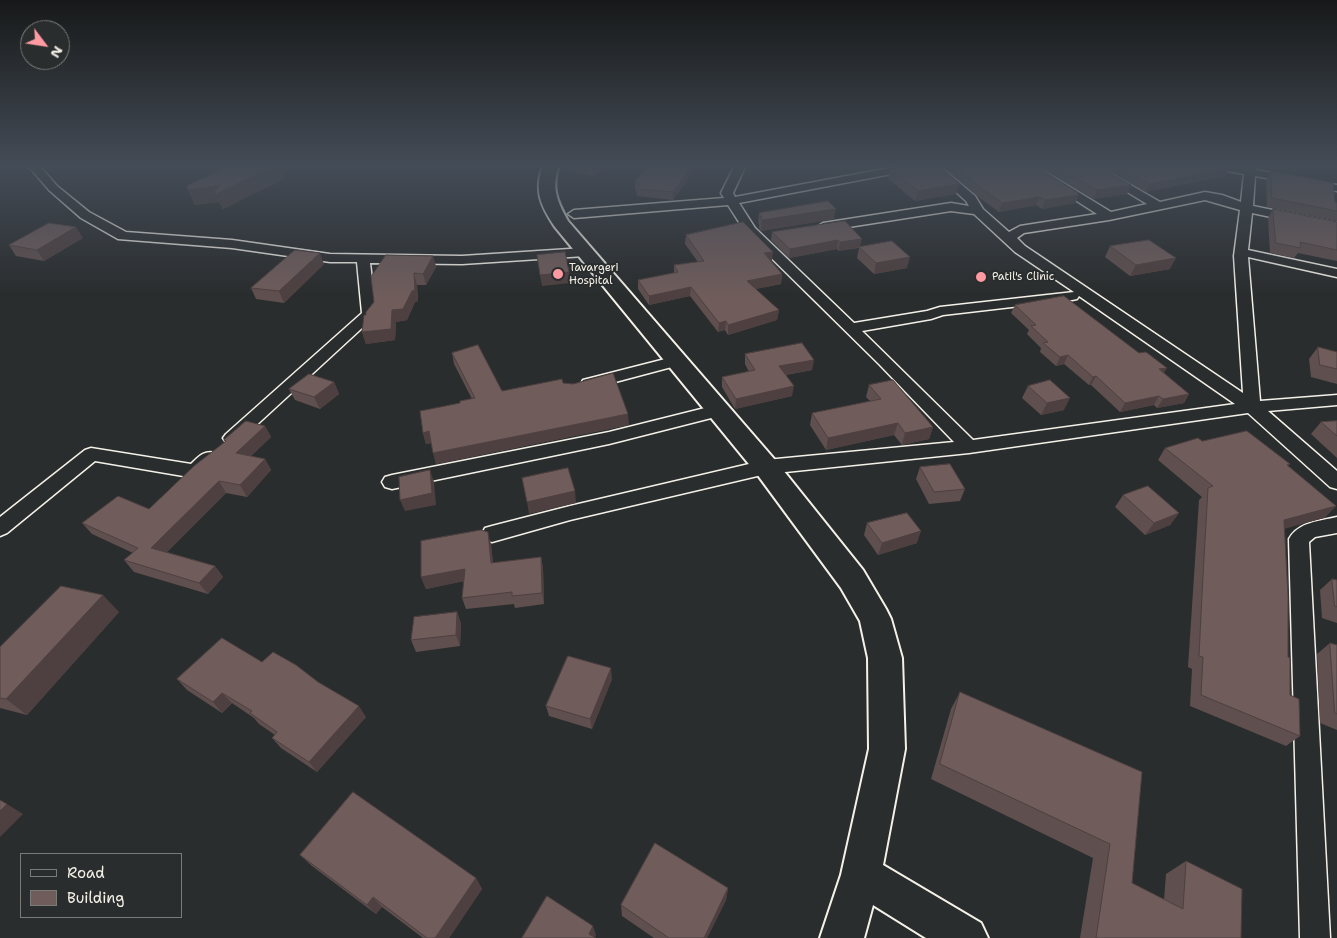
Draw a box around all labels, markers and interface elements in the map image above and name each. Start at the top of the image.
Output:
north arrow [20,20,70,70]
text: N [46,43,68,62]
place label: Tavargeri Hospital [569,261,619,287]
marker: Tavargeri Hospital [551,267,565,281]
marker: Patil's Clinic [974,270,988,284]
place label: Patil's Clinic [992,270,1054,284]
legend [20,853,182,918]
text: Road [67,863,105,883]
text: Building [67,888,124,908]

